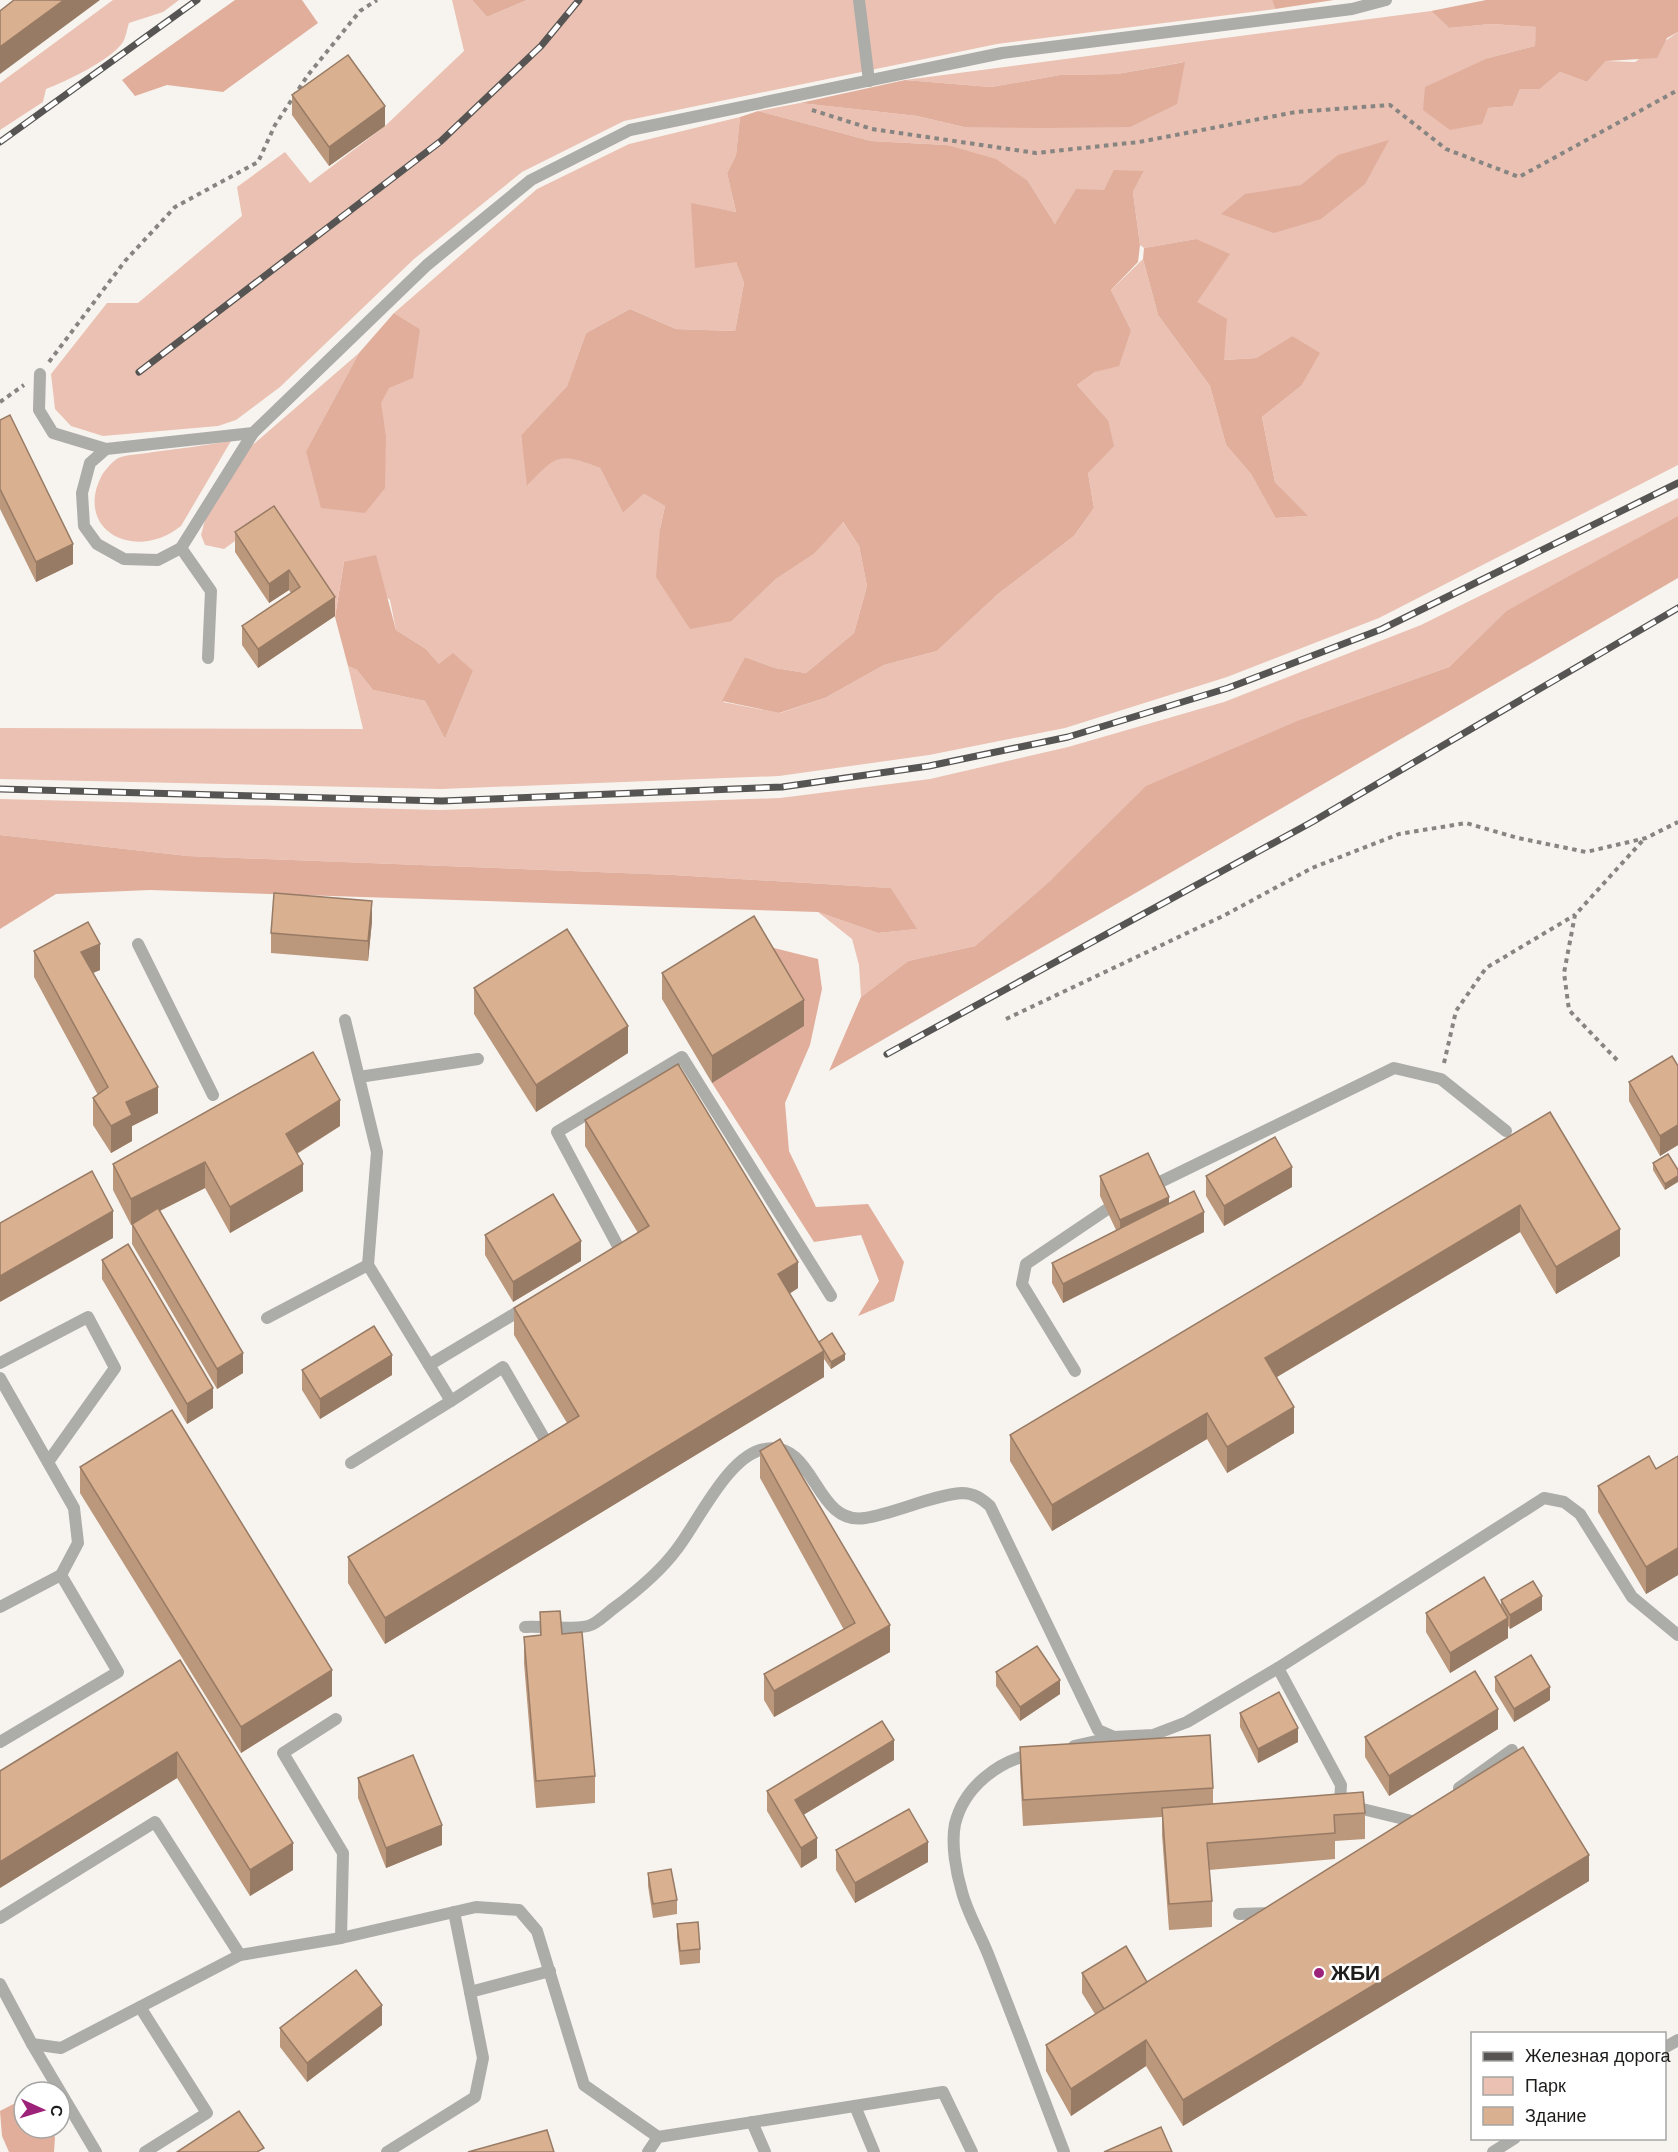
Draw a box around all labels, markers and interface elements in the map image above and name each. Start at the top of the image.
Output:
place label: ЖБИ [1330,1961,1380,1984]
marker: ЖБИ [1312,1966,1326,1980]
legend [1471,2032,1666,2140]
text: Железная дорога [1525,2046,1672,2066]
text: Парк [1525,2076,1566,2096]
north arrow [12,2080,72,2140]
text: С [48,2105,65,2118]
text: Здание [1525,2106,1586,2126]

